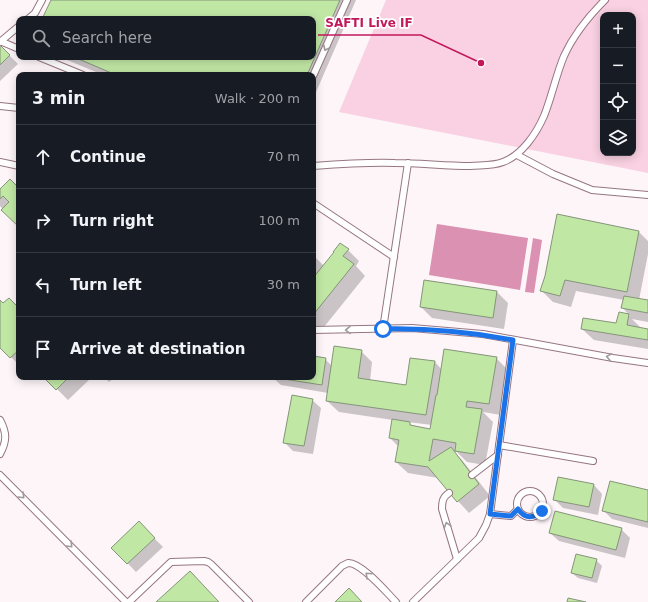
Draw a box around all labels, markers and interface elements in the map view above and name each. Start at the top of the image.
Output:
callout: SAFTI Live IF [318,11,421,35]
map controls [600,12,636,156]
button: + [600,12,636,48]
search box [16,16,316,60]
text: SAFTI Live IF [325,16,413,30]
icon: search [30,27,52,49]
text: Search here [62,29,152,47]
one-way arrow [322,45,330,52]
button: − [600,48,636,84]
button: locate [600,84,636,120]
text: 3 min [32,88,85,108]
text: Walk · 200 m [215,91,300,106]
button: layers [600,120,636,156]
icon: ahead [32,146,54,168]
text: Continue [70,148,146,166]
text: 70 m [267,149,300,164]
icon: right [32,210,54,232]
text: Turn right [70,212,154,230]
text: 100 m [258,213,300,228]
icon: left [32,274,54,296]
text: Turn left [70,276,142,294]
text: 30 m [267,277,300,292]
route start [374,320,392,338]
one-way arrow [345,325,351,334]
icon: arrive [32,338,54,360]
text: Arrive at destination [70,340,245,358]
one-way arrow [606,353,613,362]
one-way arrow [17,491,25,499]
route end [533,502,551,520]
one-way arrow [443,522,452,529]
one-way arrow [65,540,73,548]
one-way arrow [366,572,373,579]

